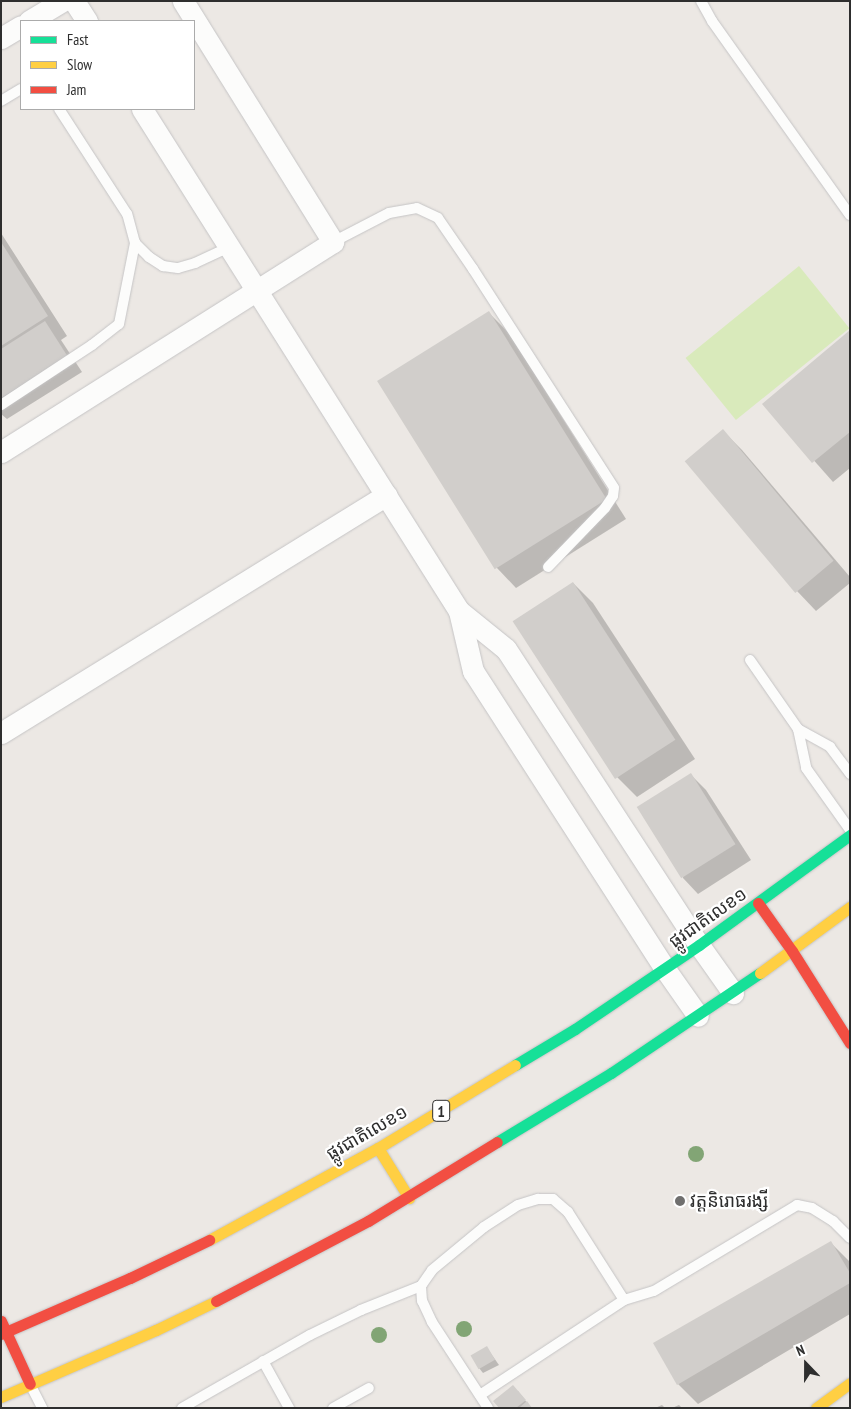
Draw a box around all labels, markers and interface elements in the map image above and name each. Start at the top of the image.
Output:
legend [20,20,195,110]
text: Fast [67,30,88,49]
text: Slow [67,55,92,74]
text: Jam [67,80,86,99]
street label: ផ្លូវជាតិលេខ១ [665,883,751,953]
road number: 1 [431,1098,451,1124]
street label: ផ្លូវជាតិលេខ១ [323,1101,411,1165]
place label: វត្តនិរោធរង្សី [690,1190,768,1212]
marker: វត្តនិរោធរង្សី [674,1195,686,1207]
north arrow [781,1339,831,1389]
text: N [794,1340,807,1360]

